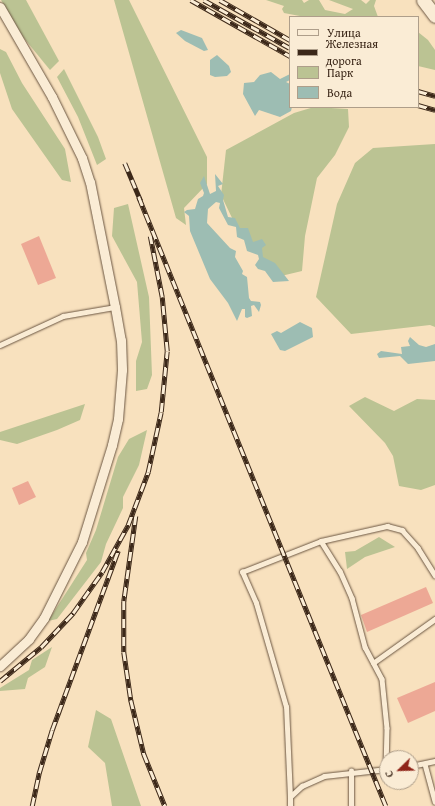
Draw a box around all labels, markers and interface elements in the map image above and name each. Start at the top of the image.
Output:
legend [289,16,419,108]
text: Улица [327,24,361,41]
text: Железная дорога [326,35,378,69]
text: Парк [327,64,353,81]
text: Вода [327,84,352,101]
north arrow [379,750,419,790]
text: С [380,768,397,780]

